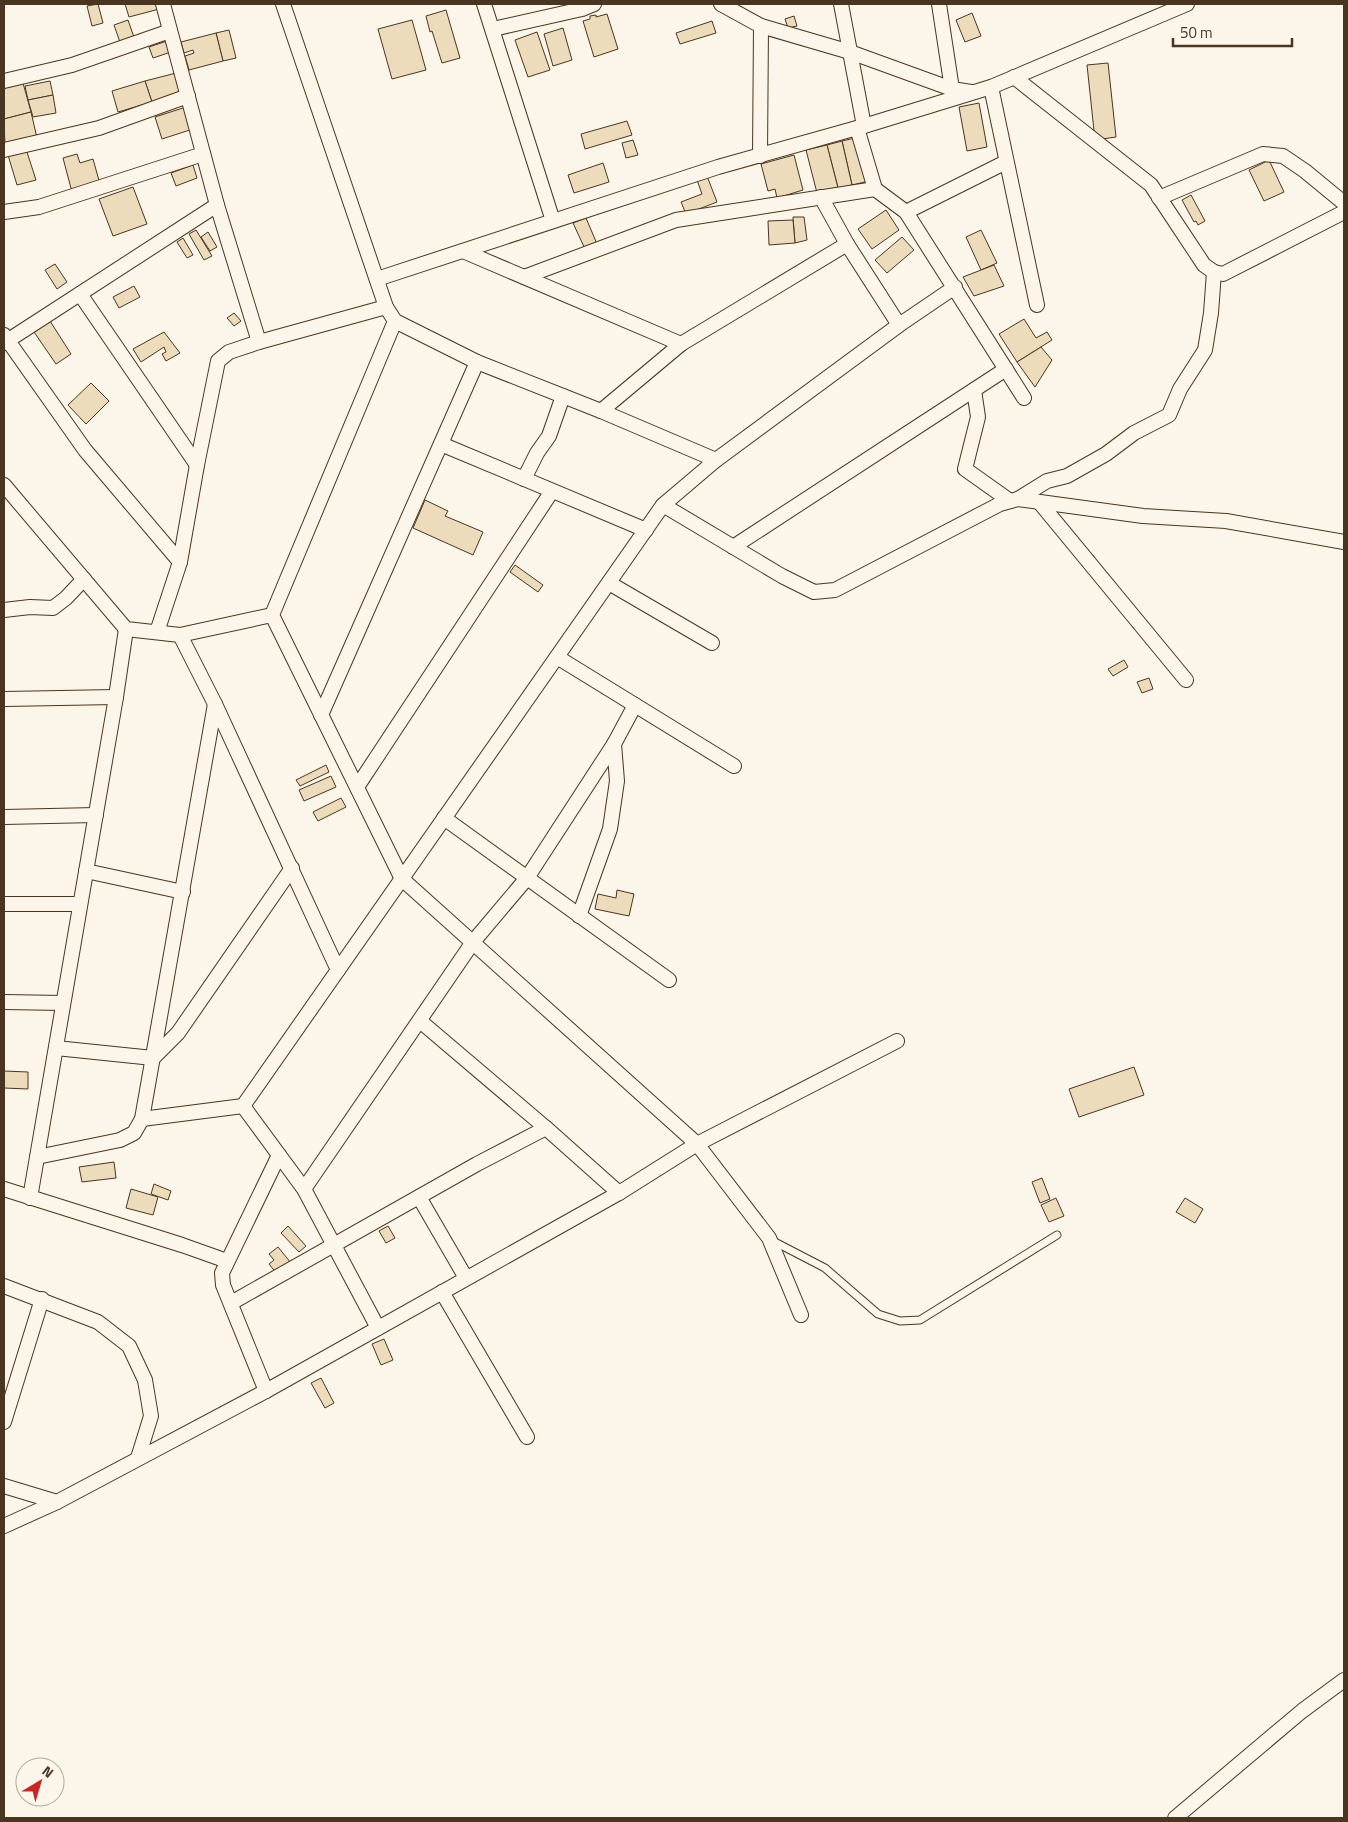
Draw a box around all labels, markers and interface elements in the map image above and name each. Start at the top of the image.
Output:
scale bar [1173,15,1292,47]
text: 50 m [1180,21,1213,44]
north arrow [15,1757,65,1807]
text: N [38,1760,59,1783]

